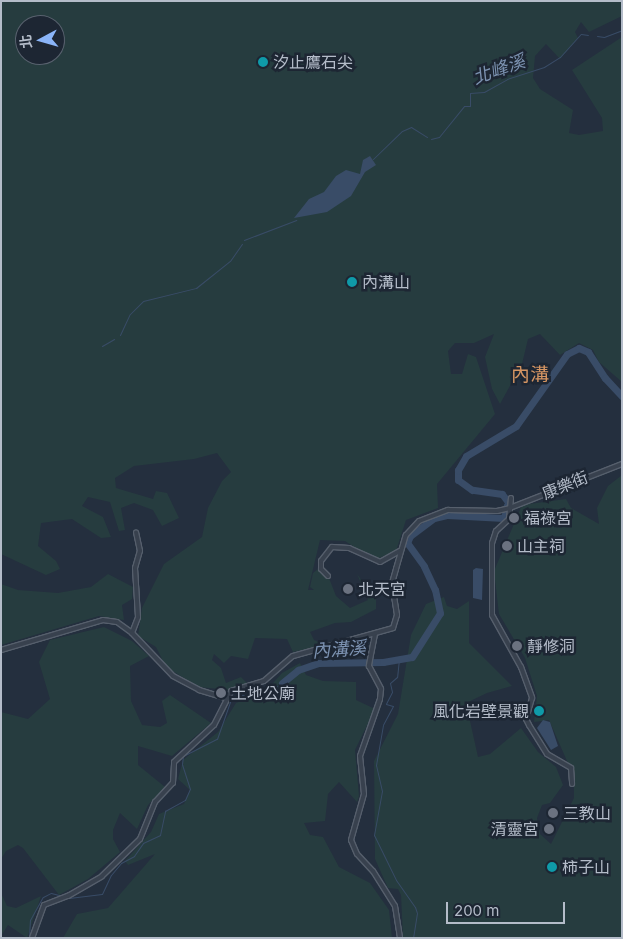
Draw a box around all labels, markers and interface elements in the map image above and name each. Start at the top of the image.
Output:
north arrow [15,15,65,65]
text: 北 [16,34,35,49]
water label: 北峰溪 [470,51,528,89]
place label: 汐止鷹石尖 [273,52,353,72]
marker: 汐止鷹石尖 [257,56,269,68]
place label: 內溝山 [362,272,410,292]
marker: 內溝山 [346,276,358,288]
district label: 內溝 [511,364,549,386]
street label: 康樂街 [539,467,591,503]
place label: 福祿宮 [524,508,572,528]
marker: 福祿宮 [508,512,520,524]
place label: 山主祠 [517,536,565,556]
marker: 山主祠 [501,540,513,552]
place label: 北天宮 [358,579,406,599]
marker: 北天宮 [342,583,354,595]
place label: 靜修洞 [527,636,575,656]
water label: 內溝溪 [311,637,367,663]
marker: 靜修洞 [511,640,523,652]
place label: 土地公廟 [231,683,295,703]
marker: 土地公廟 [215,687,227,699]
place label: 風化岩壁景觀 [433,701,529,721]
marker: 風化岩壁景觀 [533,705,545,717]
place label: 三教山 [563,803,611,823]
marker: 三教山 [547,807,559,819]
place label: 清靈宮 [491,819,539,839]
marker: 清靈宮 [543,823,555,835]
place label: 柿子山 [562,857,610,877]
marker: 柿子山 [546,861,558,873]
scale bar [448,892,567,924]
text: 200 m [454,901,499,920]

